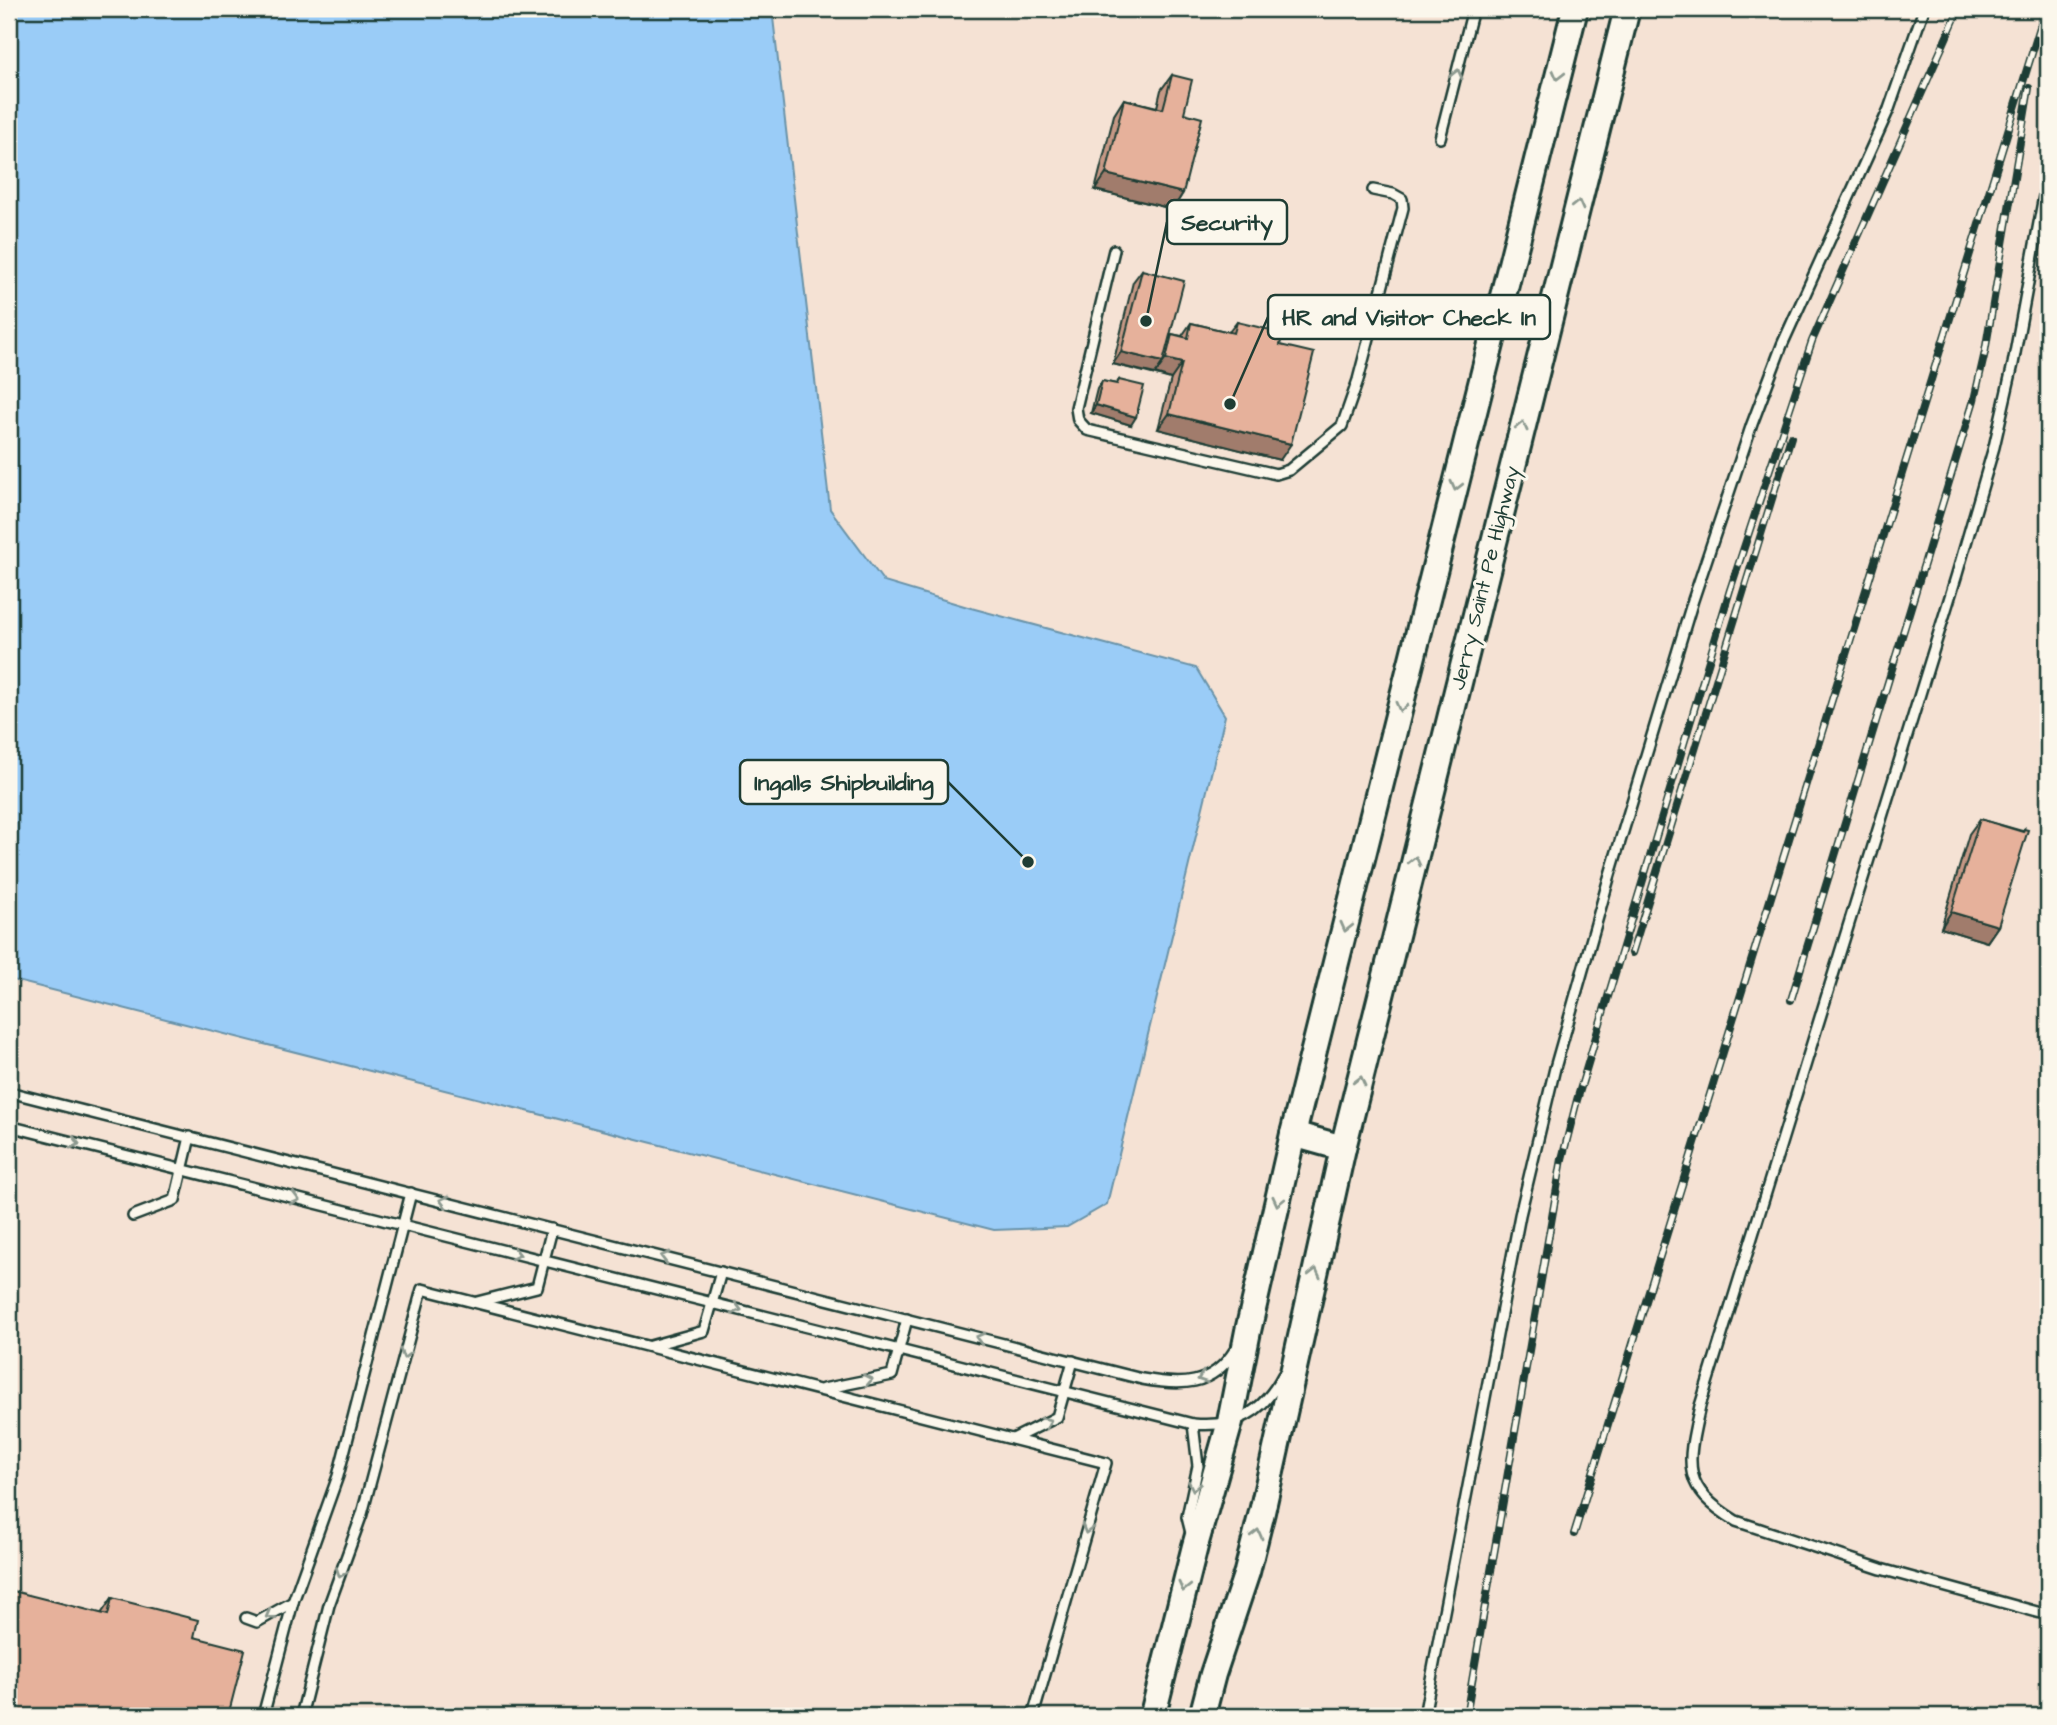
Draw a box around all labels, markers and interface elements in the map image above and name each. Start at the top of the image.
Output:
one-way arrow [1449,68,1463,80]
one-way arrow [1552,69,1566,81]
one-way arrow [1570,199,1584,211]
callout: Security [1167,200,1287,244]
text: Security [1180,207,1273,241]
callout: HR and Visitor Check In [1268,295,1550,339]
text: HR and Visitor Check In [1282,302,1536,334]
one-way arrow [1514,420,1528,432]
street label: Jerry Saint Pe Highway [1443,463,1529,693]
one-way arrow [1450,480,1464,492]
one-way arrow [1395,701,1409,713]
callout: Ingalls Shipbuilding [740,760,948,804]
text: Ingalls Shipbuilding [754,767,934,800]
one-way arrow [1407,855,1421,867]
one-way arrow [1340,921,1354,933]
one-way arrow [1352,1076,1366,1088]
one-way arrow [69,1135,81,1149]
one-way arrow [289,1191,301,1205]
one-way arrow [439,1195,451,1209]
one-way arrow [1272,1195,1286,1207]
one-way arrow [510,1246,522,1260]
one-way arrow [659,1251,671,1265]
one-way arrow [1307,1267,1322,1279]
one-way arrow [731,1301,743,1315]
one-way arrow [975,1332,987,1346]
one-way arrow [398,1348,413,1360]
one-way arrow [1196,1370,1208,1384]
one-way arrow [862,1373,874,1388]
one-way arrow [1039,1417,1052,1430]
one-way arrow [1188,1480,1203,1492]
one-way arrow [1080,1522,1095,1534]
one-way arrow [1249,1528,1263,1540]
one-way arrow [335,1566,349,1578]
one-way arrow [1178,1581,1192,1593]
one-way arrow [264,1607,277,1620]

